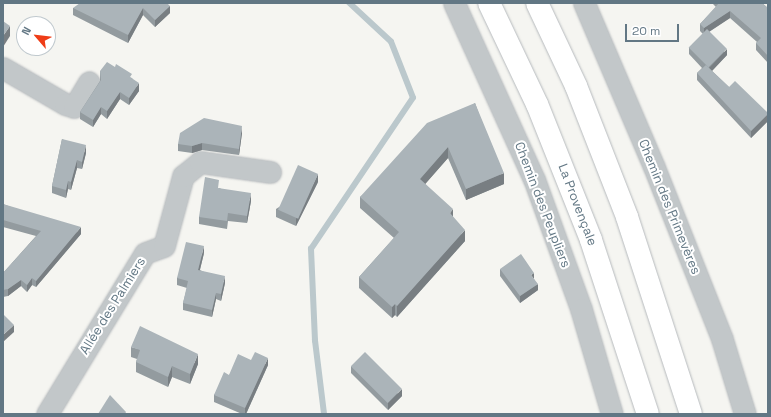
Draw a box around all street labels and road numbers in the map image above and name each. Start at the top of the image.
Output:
street label: Chemin des Primevères [635,137,703,277]
street label: Chemin des Peupliers [511,140,573,270]
street label: La Provençale [554,162,600,248]
street label: Allée des Palmiers [77,255,149,357]

